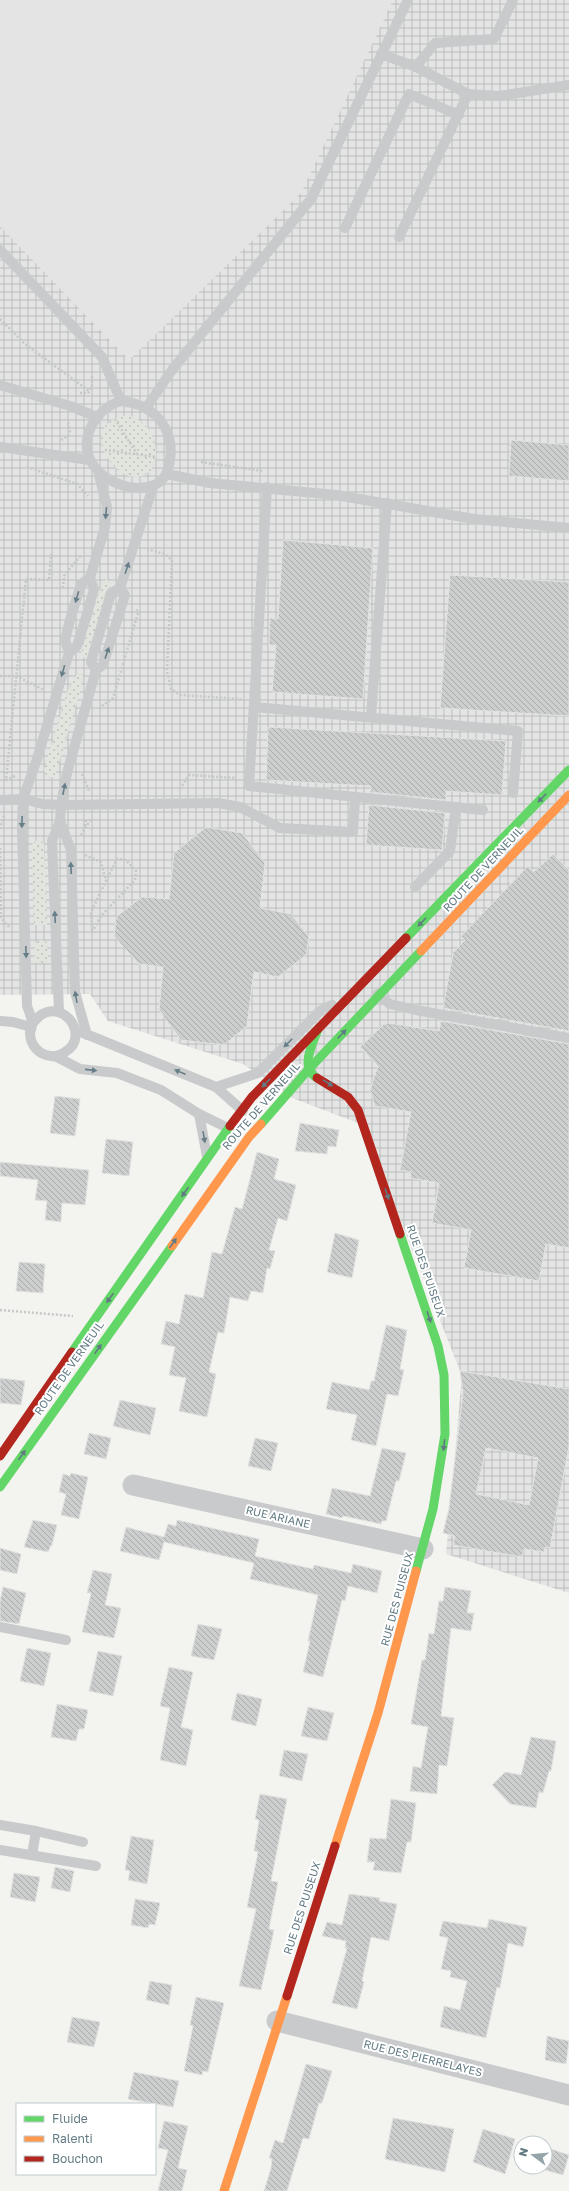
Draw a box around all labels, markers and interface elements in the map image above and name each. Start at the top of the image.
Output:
one-way arrow [103,507,110,519]
one-way arrow [124,562,130,574]
one-way arrow [74,591,80,603]
one-way arrow [104,647,110,659]
one-way arrow [60,665,66,677]
one-way arrow [61,782,67,795]
one-way arrow [537,793,547,803]
one-way arrow [19,816,25,829]
street label: ROUTE DE VERNEUIL [440,823,526,914]
one-way arrow [68,861,74,874]
one-way arrow [52,910,58,923]
one-way arrow [417,917,427,927]
one-way arrow [23,946,29,959]
one-way arrow [73,991,79,1003]
one-way arrow [338,1029,347,1039]
one-way arrow [283,1038,293,1048]
street label: ROUTE DE VERNEUIL [219,1059,303,1152]
one-way arrow [85,1067,97,1073]
one-way arrow [174,1069,186,1075]
one-way arrow [262,1078,271,1088]
one-way arrow [322,1080,334,1087]
one-way arrow [201,1131,207,1143]
one-way arrow [181,1187,189,1197]
one-way arrow [384,1189,390,1201]
street label: RUE DES PUISEUX [405,1223,448,1319]
one-way arrow [169,1238,177,1248]
one-way arrow [106,1293,114,1304]
one-way arrow [426,1312,432,1324]
street label: ROUTE DE VERNEUIL [31,1318,106,1417]
one-way arrow [94,1344,102,1355]
one-way arrow [441,1439,447,1451]
one-way arrow [18,1450,27,1461]
street label: RUE ARIANE [245,1503,312,1530]
street label: RUE DES PUISEUX [378,1550,415,1647]
street label: RUE DES PUISEUX [280,1860,323,1956]
street label: RUE DES PIERRELAYES [362,2036,484,2079]
legend [16,2103,156,2175]
text: Fluide [52,2111,88,2126]
text: Ralenti [52,2131,93,2146]
north arrow [513,2135,553,2175]
text: N [516,2146,530,2158]
text: Bouchon [52,2151,103,2166]

